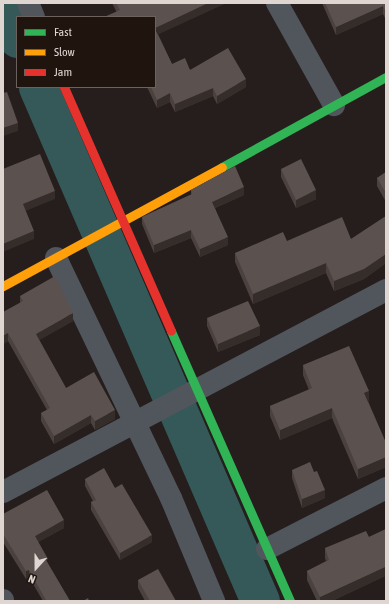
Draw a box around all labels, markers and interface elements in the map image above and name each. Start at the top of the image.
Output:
legend [16,16,156,88]
text: Fast [54,25,72,39]
text: Slow [54,45,75,59]
text: Jam [54,65,72,79]
north arrow [16,548,56,588]
text: N [27,572,37,586]

